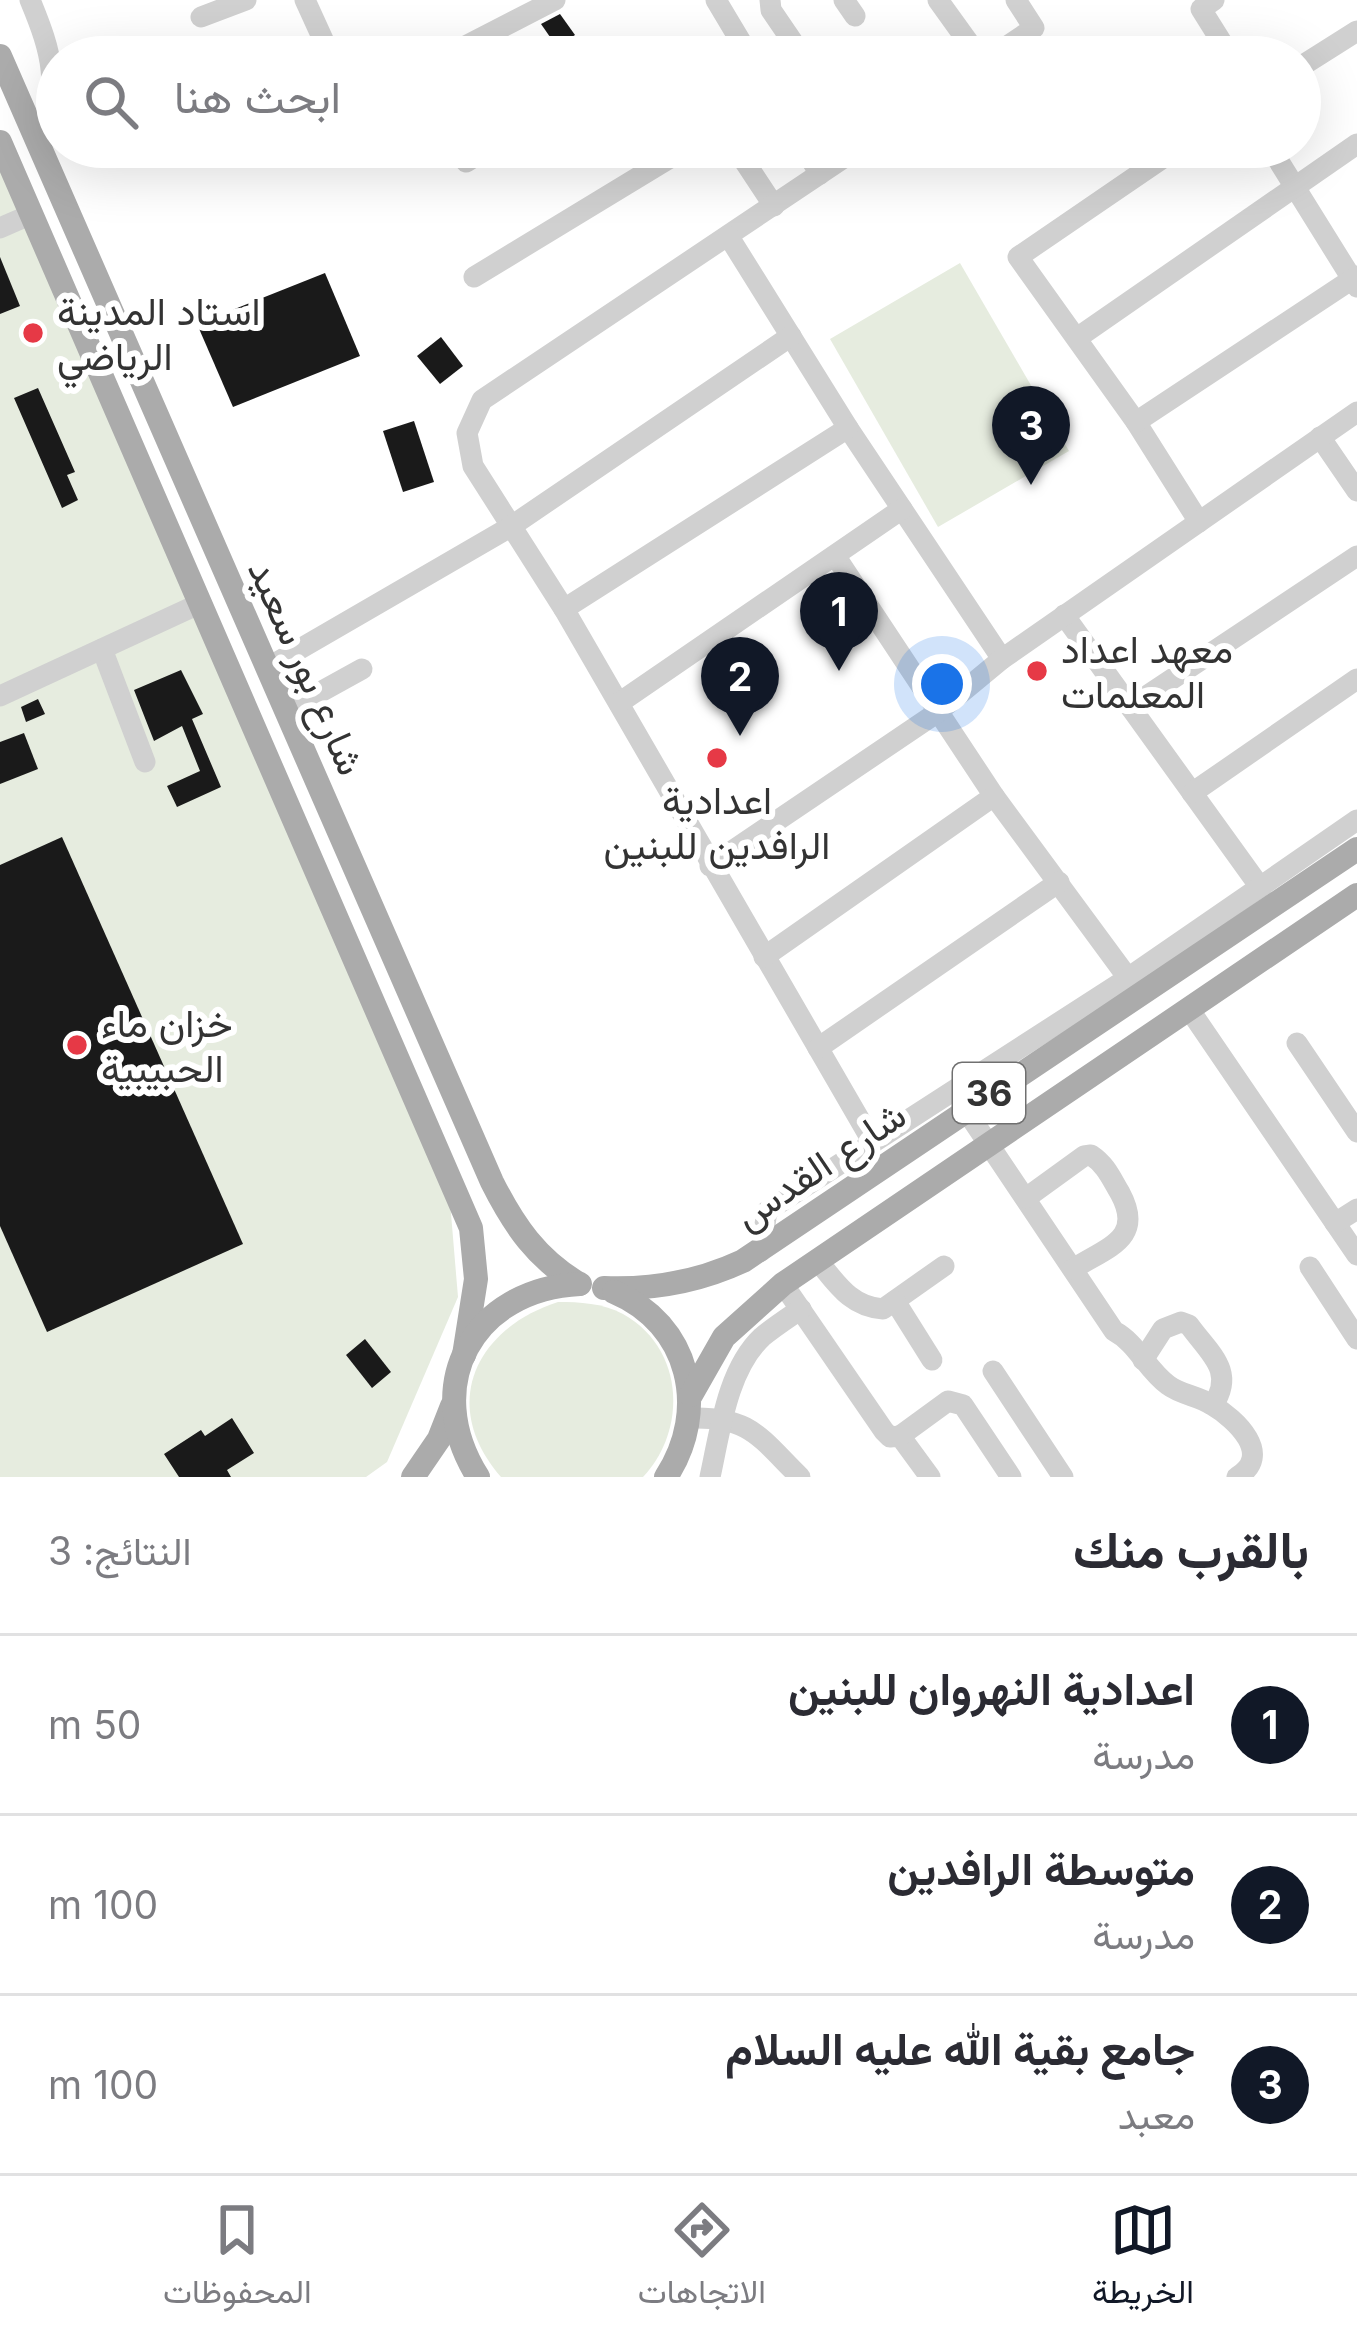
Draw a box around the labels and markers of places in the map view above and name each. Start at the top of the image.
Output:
place label: استاد المدينة الرياضي [57,287,260,388]
marker: استاد المدينة الرياضي [20,320,46,346]
pin: 3 [992,386,1070,485]
pin: 1 [800,572,878,671]
place label: معهد اعداد المعلمات [1061,625,1233,717]
pin: 2 [701,637,779,736]
marker: معهد اعداد المعلمات [1024,658,1050,684]
marker: اعدادية الرافدين للبنين [704,745,730,771]
place label: اعدادية الرافدين للبنين [604,776,830,870]
place label: خزان ماء الحبيبية [101,999,233,1091]
marker: خزان ماء الحبيبية [64,1032,90,1058]

